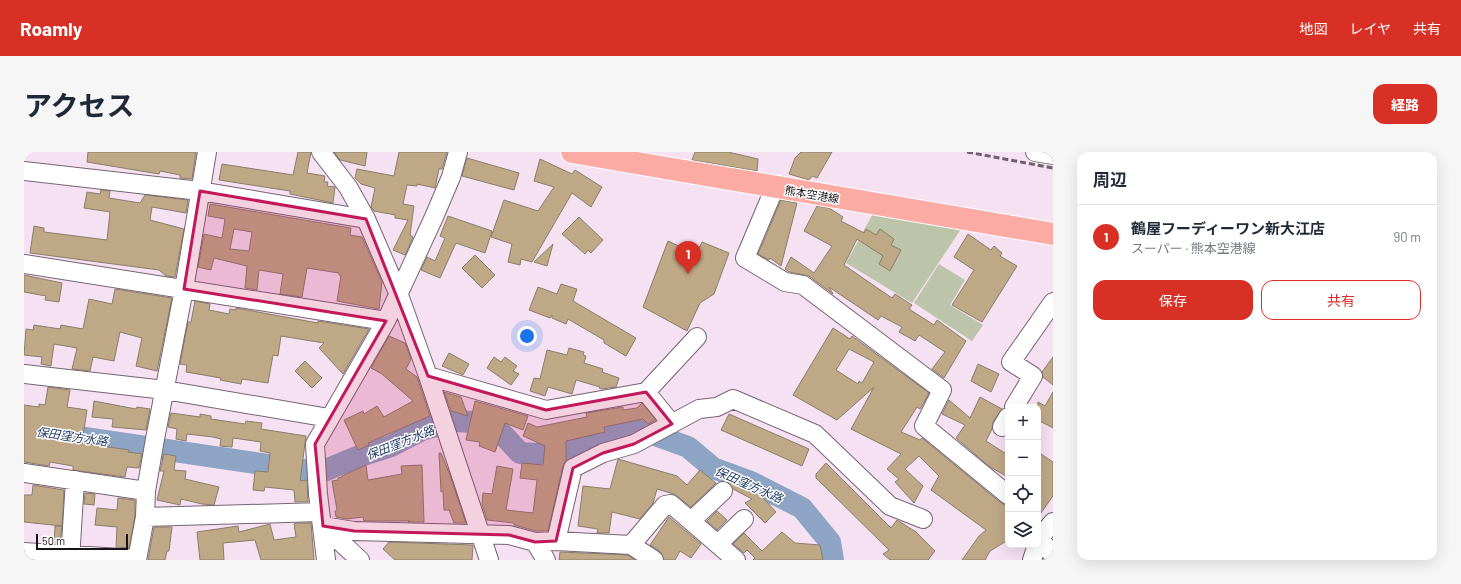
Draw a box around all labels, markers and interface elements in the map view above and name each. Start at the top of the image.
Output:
text: Roamly [20,17,82,40]
text: 地図 [1299,20,1327,37]
text: レイヤ [1349,20,1391,37]
text: 共有 [1413,20,1441,37]
button: 経路 [1373,84,1437,124]
text: アクセス [24,88,135,122]
text: 周辺 [1093,169,1127,189]
street label: 熊本空港線 [784,183,840,205]
text: 鶴屋フーディーワン新大江店 [1131,219,1325,237]
text: 1 [1104,229,1108,245]
text: 90 m [1394,229,1421,245]
text: スーパー · 熊本空港線 [1131,240,1256,256]
pin: 1 [675,241,701,274]
button: 保存 [1093,280,1253,320]
button: 共有 [1261,280,1421,320]
your location [517,326,537,346]
map controls [1005,404,1041,548]
button: + [1005,404,1041,440]
water label: 保田窪方水路 [364,422,437,462]
water label: 保田窪方水路 [35,424,110,448]
button: − [1005,440,1041,476]
water label: 保田窪方水路 [713,463,786,505]
button: locate [1005,476,1041,512]
button: layers [1005,512,1041,548]
scale bar [36,532,128,551]
text: 50 m [42,534,65,547]

